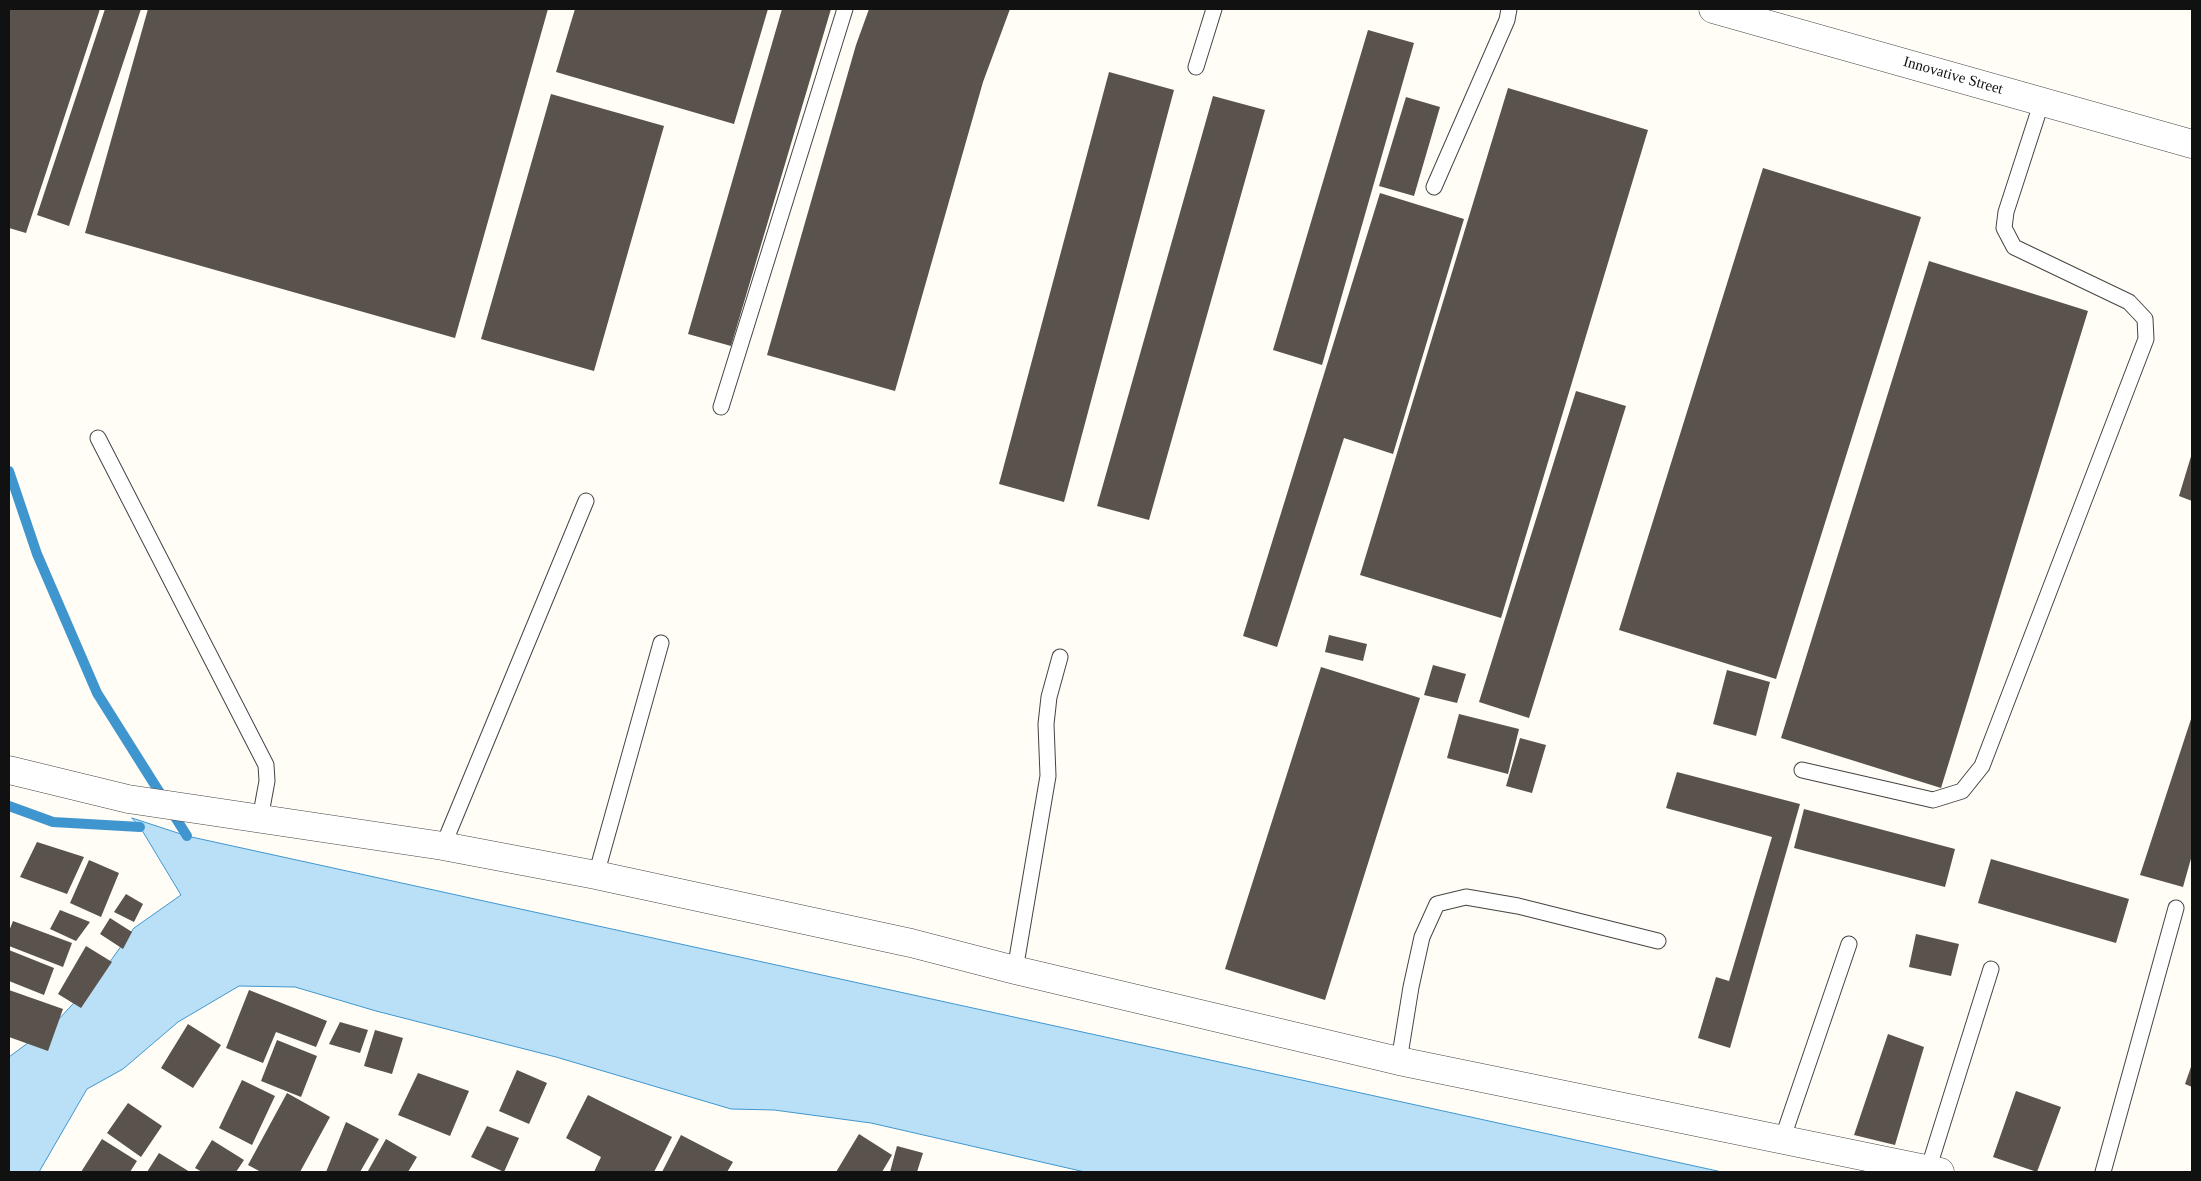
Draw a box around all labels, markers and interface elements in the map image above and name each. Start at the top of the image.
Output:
street label: Innovative Street [1901,53,2005,99]

